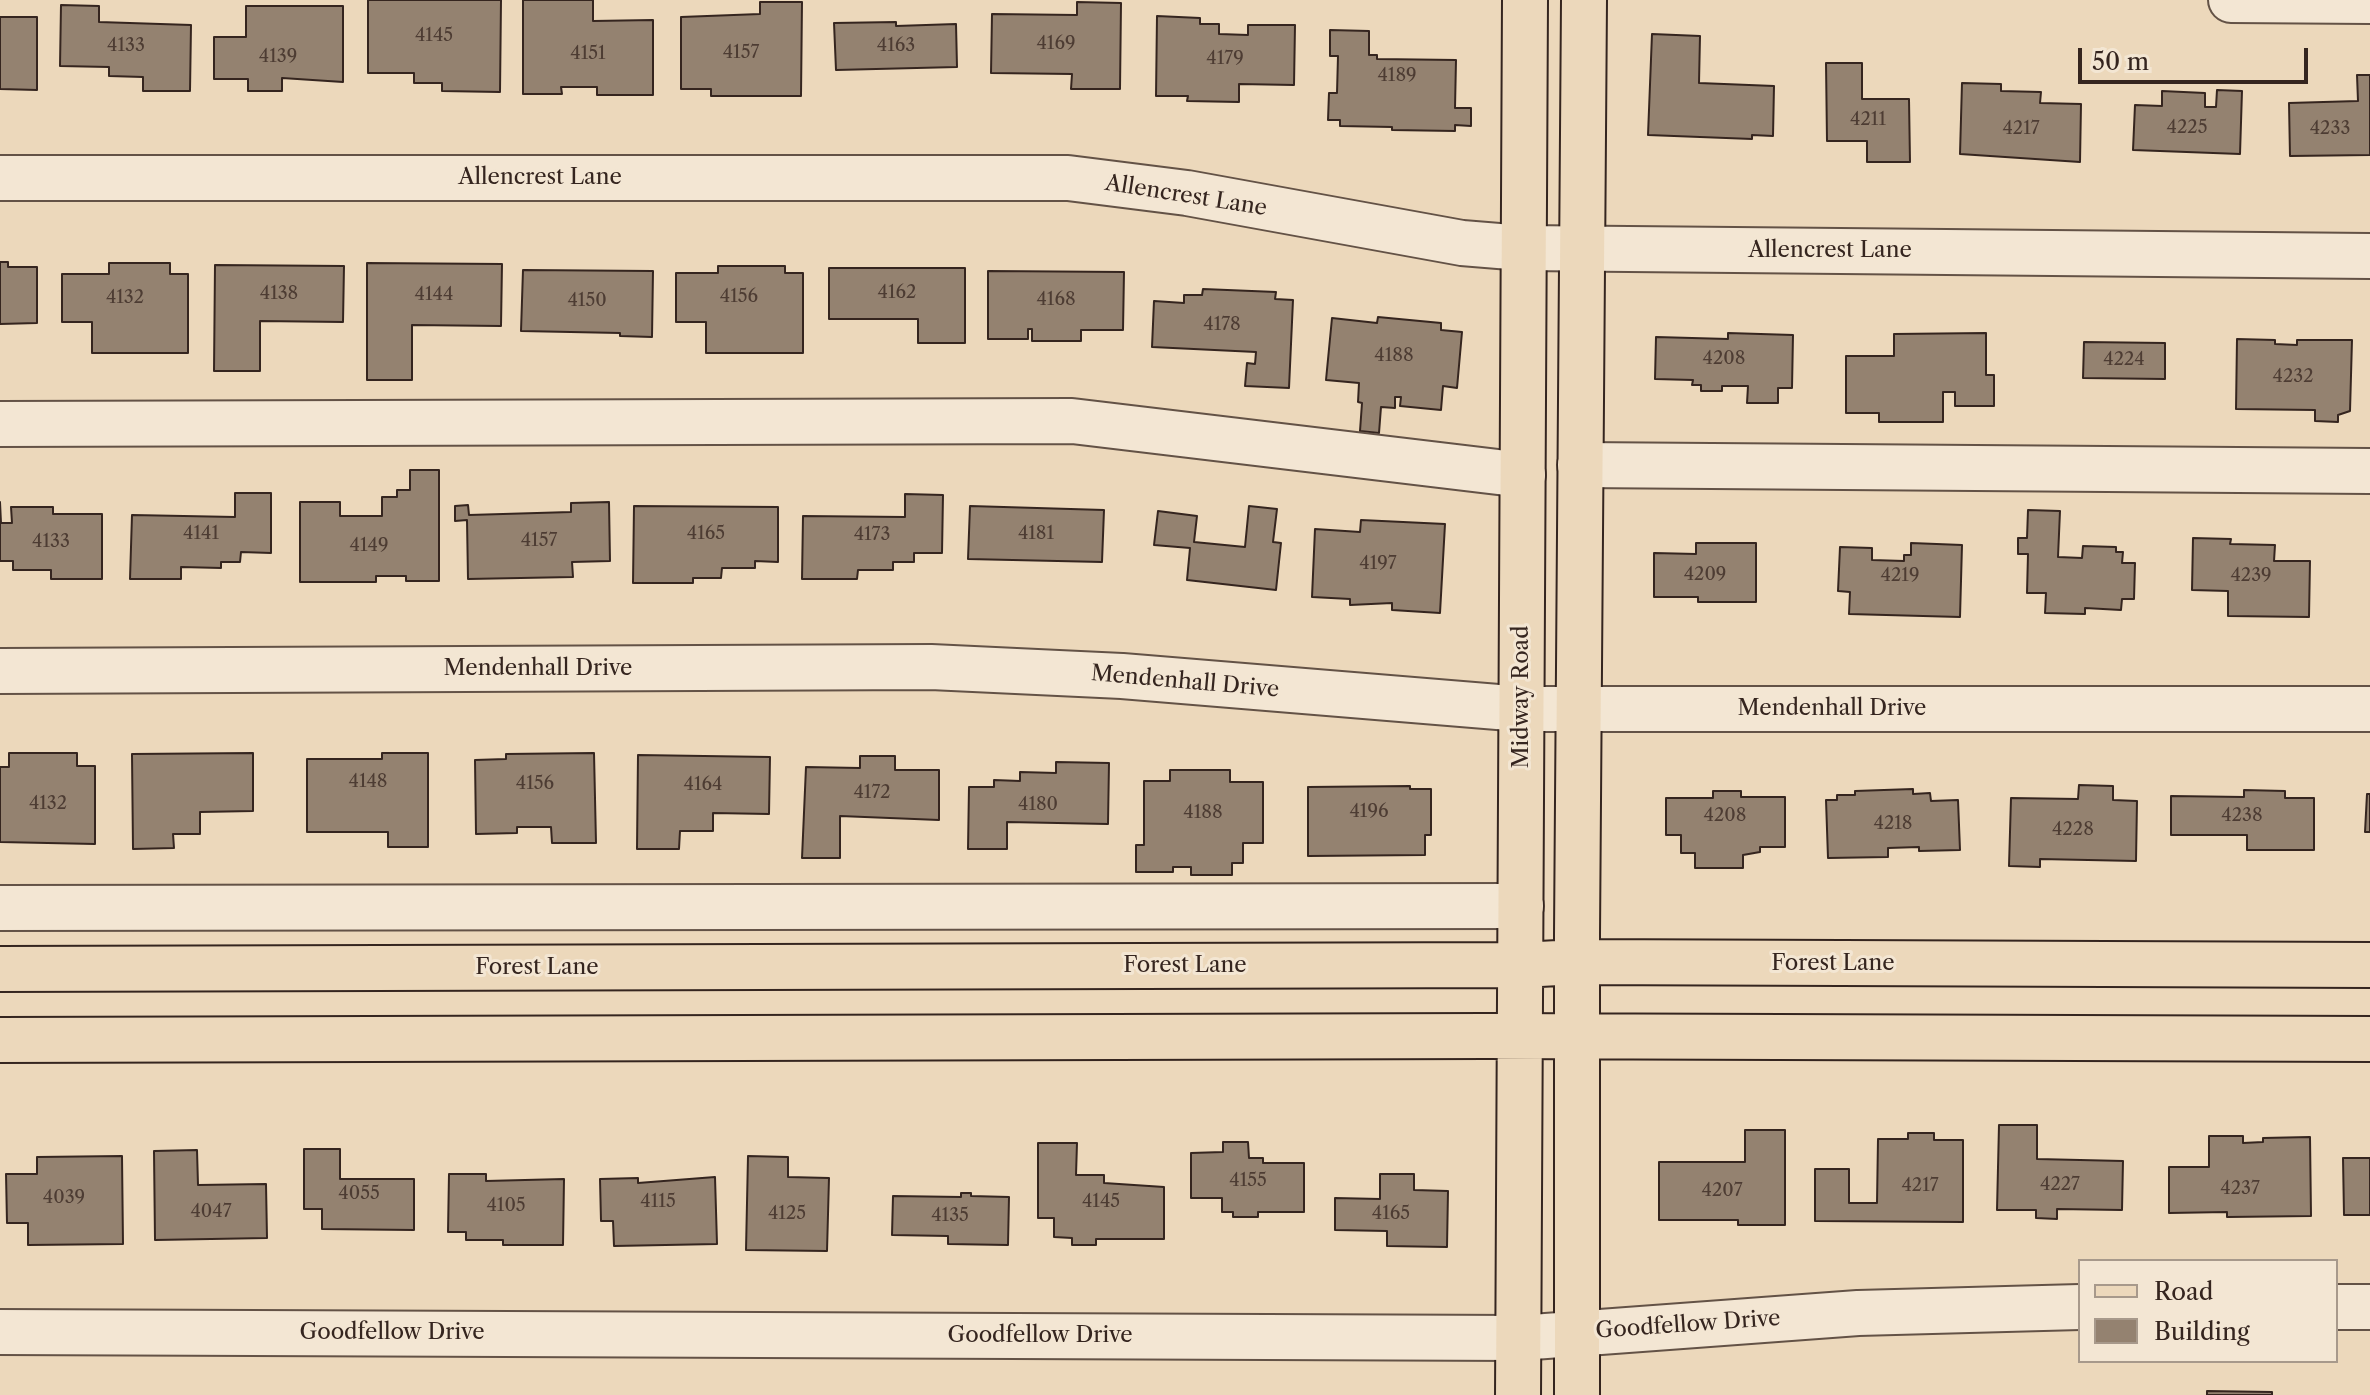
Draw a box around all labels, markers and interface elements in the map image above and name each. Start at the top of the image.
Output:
house number: 4145 [415,25,453,47]
scale bar [2082,32,2312,82]
house number: 4169 [1036,33,1076,55]
house number: 4133 [107,35,145,57]
house number: 4163 [877,35,915,57]
house number: 4157 [723,42,759,64]
house number: 4151 [570,43,606,65]
house number: 4139 [259,46,297,68]
text: 50 m [2092,47,2149,76]
house number: 4179 [1206,48,1244,70]
house number: 4189 [1377,65,1417,87]
house number: 4211 [1850,109,1886,131]
house number: 4225 [2167,117,2207,139]
house number: 4217 [2002,118,2040,140]
house number: 4233 [2310,118,2350,140]
street label: Allencrest Lane [458,165,622,191]
street label: Allencrest Lane [1103,170,1269,222]
street label: Allencrest Lane [1748,238,1912,264]
house number: 4162 [878,282,916,304]
house number: 4138 [260,283,298,305]
house number: 4144 [415,284,453,306]
house number: 4156 [720,286,758,308]
house number: 4132 [106,287,144,309]
house number: 4168 [1036,289,1076,311]
house number: 4150 [567,290,607,312]
house number: 4178 [1203,314,1241,336]
house number: 4188 [1374,345,1414,367]
house number: 4208 [1703,348,1745,370]
house number: 4224 [2103,349,2145,371]
house number: 4232 [2272,366,2314,388]
house number: 4141 [183,523,219,545]
house number: 4165 [687,523,725,545]
house number: 4181 [1018,523,1054,545]
house number: 4173 [854,524,890,546]
house number: 4157 [521,530,557,552]
house number: 4133 [32,531,70,553]
house number: 4149 [350,535,388,557]
house number: 4197 [1359,553,1397,575]
house number: 4209 [1684,564,1726,586]
house number: 4219 [1881,565,1919,587]
house number: 4239 [2230,565,2272,587]
street label: Midway Road [1509,625,1535,769]
street label: Mendenhall Drive [444,656,632,682]
street label: Mendenhall Drive [1090,661,1280,703]
street label: Mendenhall Drive [1738,696,1926,722]
house number: 4148 [348,771,388,793]
house number: 4156 [516,773,554,795]
house number: 4164 [684,774,722,796]
house number: 4172 [853,782,891,804]
house number: 4132 [29,793,67,815]
house number: 4180 [1018,794,1058,816]
house number: 4196 [1349,801,1389,823]
house number: 4188 [1183,802,1223,824]
house number: 4208 [1704,805,1746,827]
house number: 4238 [2221,805,2263,827]
house number: 4218 [1874,813,1912,835]
house number: 4228 [2052,819,2094,841]
street label: Forest Lane [1771,951,1895,977]
street label: Forest Lane [1123,953,1247,979]
street label: Forest Lane [475,955,599,981]
house number: 4155 [1229,1170,1267,1192]
house number: 4227 [2040,1174,2080,1196]
house number: 4217 [1901,1175,1939,1197]
house number: 4237 [2220,1178,2260,1200]
house number: 4207 [1701,1180,1743,1202]
house number: 4055 [338,1183,380,1205]
house number: 4039 [43,1187,85,1209]
house number: 4115 [640,1191,676,1213]
house number: 4145 [1082,1191,1120,1213]
house number: 4105 [486,1195,526,1217]
house number: 4047 [190,1201,232,1223]
house number: 4125 [768,1203,806,1225]
house number: 4165 [1372,1203,1410,1225]
house number: 4135 [931,1205,969,1227]
legend [2078,1259,2338,1363]
text: Road [2154,1277,2213,1306]
street label: Goodfellow Drive [1595,1305,1781,1345]
text: Building [2154,1317,2250,1346]
street label: Goodfellow Drive [299,1320,485,1346]
street label: Goodfellow Drive [947,1323,1133,1349]

